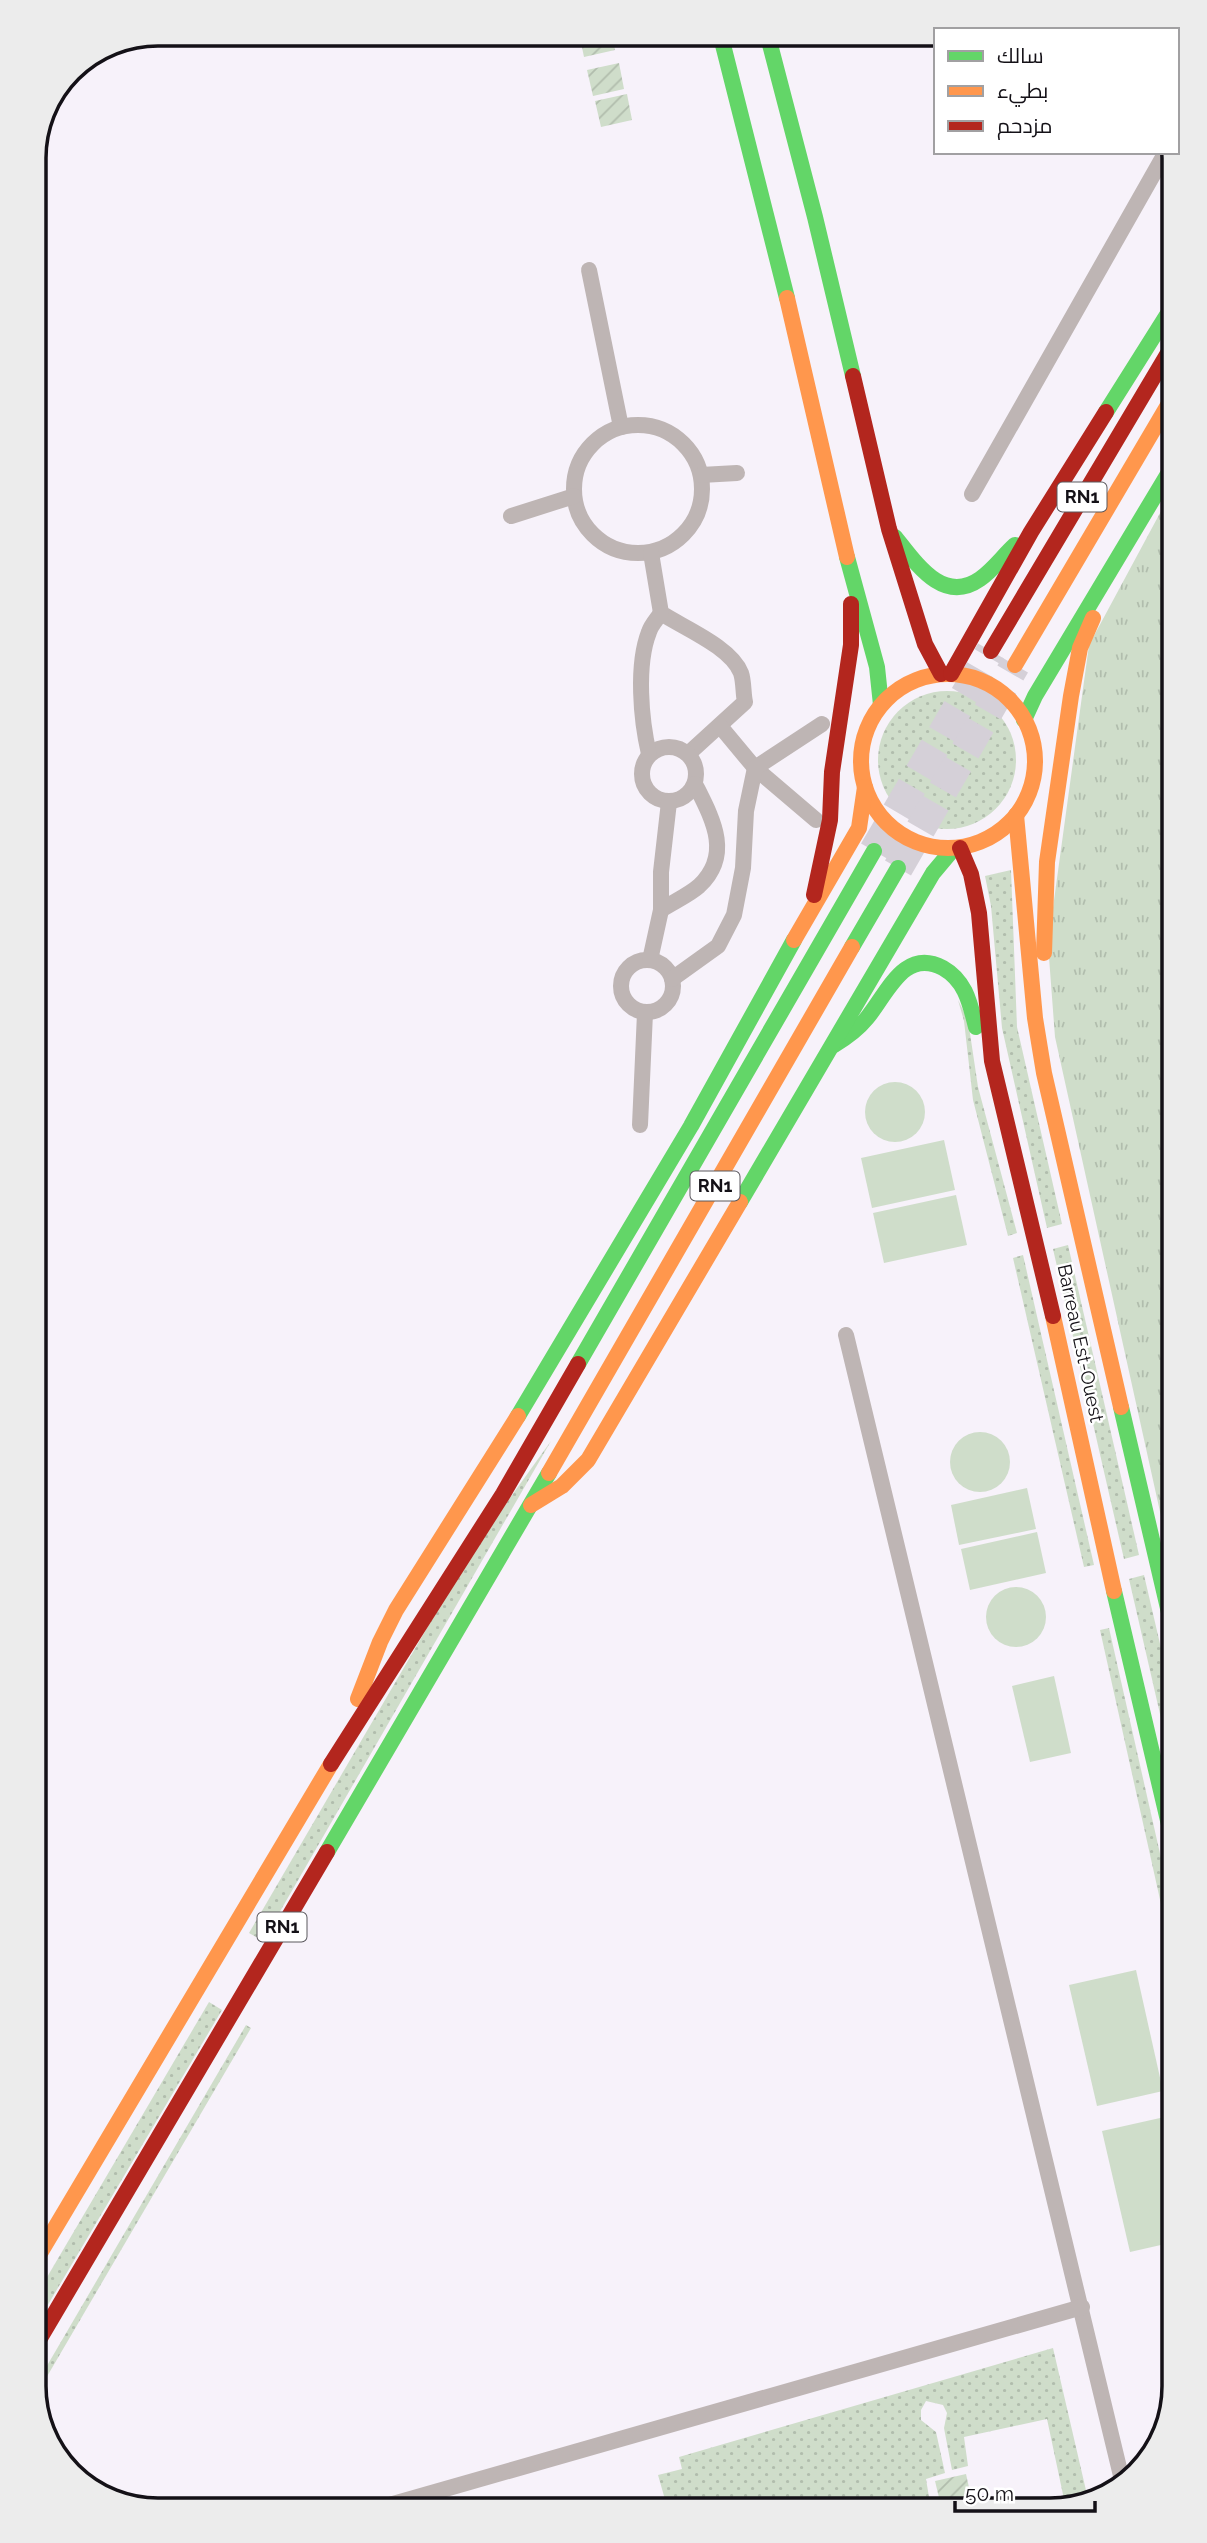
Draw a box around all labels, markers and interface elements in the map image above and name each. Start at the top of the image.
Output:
legend [934,28,1179,154]
text: سالك [997,43,1044,68]
text: بطيء [997,78,1048,107]
text: مزدحم [997,113,1052,140]
road number: RN1 [1058,482,1106,512]
road number: RN1 [690,1171,740,1200]
street label: Barreau Est-Ouest [1054,1262,1109,1425]
road number: RN1 [258,1912,306,1941]
scale bar [955,2470,1095,2514]
text: 50 m [965,2481,1014,2506]

